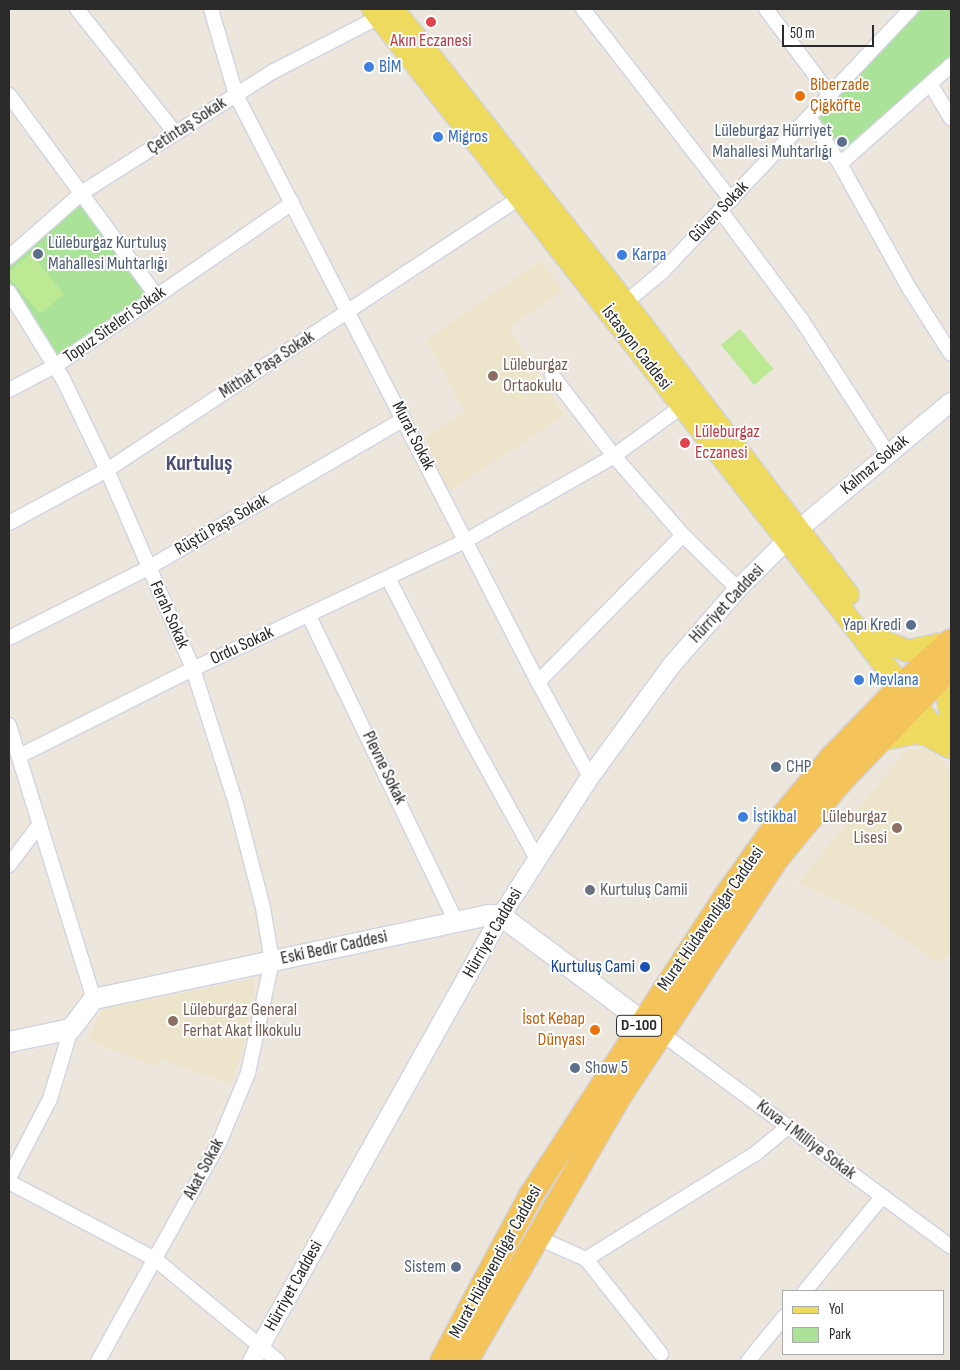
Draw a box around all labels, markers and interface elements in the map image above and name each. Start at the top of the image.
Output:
scale bar [785,15,878,47]
marker: Akın Eczanesi [425,16,437,28]
text: 50 m [790,24,815,43]
place label: Akın Eczanesi [390,30,472,52]
place label: BİM [379,56,401,78]
marker: BİM [363,61,375,73]
place label: Biberzade Çiğköfte [810,75,869,118]
marker: Biberzade Çiğköfte [794,90,806,102]
street label: Çetintaş Sokak [143,92,231,160]
place label: Lüleburgaz Hürriyet Mahallesi Muhtarlığı [712,121,832,163]
place label: Migros [448,126,488,148]
marker: Migros [432,131,444,143]
marker: Lüleburgaz Hürriyet Mahallesi Muhtarlığı [836,136,848,148]
street label: Güven Sokak [684,177,754,247]
place label: Lüleburgaz Kurtuluş Mahallesi Muhtarlığı [48,233,168,276]
place label: Karpa [632,244,667,266]
marker: Lüleburgaz Kurtuluş Mahallesi Muhtarlığı [32,248,44,260]
marker: Karpa [616,249,628,261]
street label: Topuz Siteleri Sokak [60,282,170,368]
street label: İstasyon Caddesi [596,302,676,394]
street label: Mithat Paşa Sokak [215,326,319,404]
place label: Lüleburgaz Ortaokulu [503,355,568,398]
marker: Lüleburgaz Ortaokulu [487,370,499,382]
street label: Murat Sokak [387,398,439,474]
place label: Lüleburgaz Eczanesi [695,422,760,464]
street label: Kalmaz Sokak [837,430,913,500]
marker: Lüleburgaz Eczanesi [679,437,691,449]
district label: Kurtuluş [166,451,232,477]
street label: Rüştü Paşa Sokak [171,490,273,560]
street label: Hürriyet Caddesi [685,560,769,648]
street label: Ferah Sokak [144,578,194,652]
place label: Yapı Kredi [843,614,901,636]
marker: Yapı Kredi [905,619,917,631]
street label: Ordu Sokak [207,622,277,670]
place label: Mevlana [869,669,919,691]
marker: Mevlana [853,674,865,686]
street label: Plevne Sokak [357,728,411,808]
place label: CHP [786,756,811,778]
marker: CHP [770,761,782,773]
place label: İstikbal [753,806,797,828]
place label: Lüleburgaz Lisesi [822,807,887,850]
marker: İstikbal [737,811,749,823]
marker: Lüleburgaz Lisesi [891,822,903,834]
street label: Murat Hüdavendigar Caddesi [653,843,769,995]
place label: Kurtuluş Camii [600,879,688,901]
street label: Hürriyet Caddesi [459,884,527,982]
marker: Kurtuluş Camii [584,884,596,896]
street label: Eski Bedir Caddesi [279,926,389,970]
place label: Kurtuluş Cami [551,956,635,978]
marker: Kurtuluş Cami [639,961,651,973]
place label: Lüleburgaz General Ferhat Akat İlkokulu [183,1000,301,1042]
place label: İsot Kebap Dünyası [522,1009,585,1052]
road number: D-100 [615,1012,663,1040]
marker: Lüleburgaz General Ferhat Akat İlkokulu [167,1015,179,1027]
marker: İsot Kebap Dünyası [589,1024,601,1036]
place label: Show 5 [585,1057,628,1079]
marker: Show 5 [569,1062,581,1074]
street label: Kuva-i Milliye Sokak [752,1096,860,1184]
street label: Akat Sokak [179,1135,229,1203]
street label: Murat Hüdavendigar Caddesi [445,1182,547,1342]
street label: Hürriyet Caddesi [260,1237,328,1335]
place label: Sistem [404,1256,446,1278]
marker: Sistem [450,1261,462,1273]
legend [782,1290,945,1355]
text: Yol [829,1300,844,1319]
text: Park [829,1325,851,1344]

